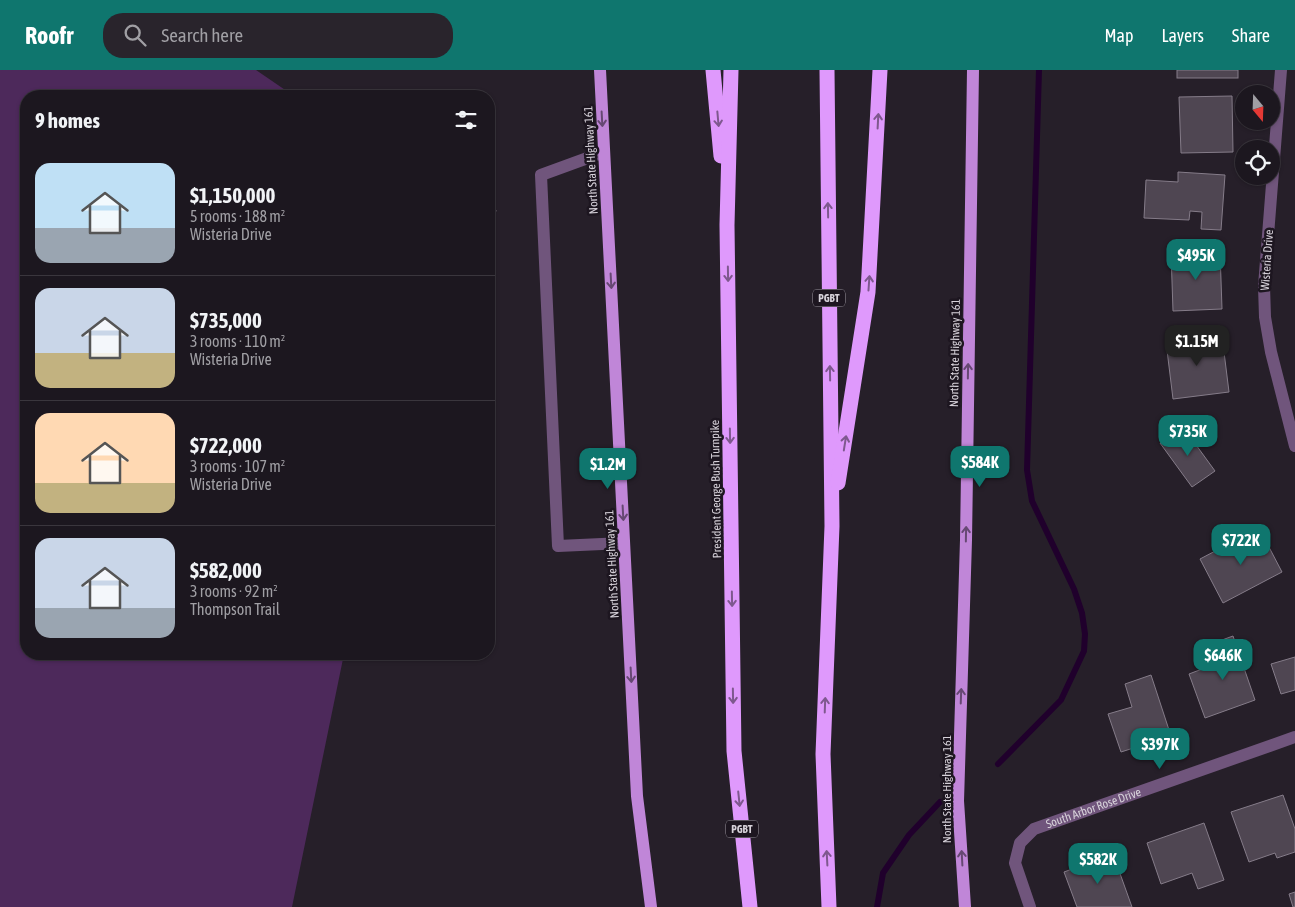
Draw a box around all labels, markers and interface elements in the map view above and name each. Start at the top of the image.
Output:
search box [103,13,453,58]
icon: search [121,21,149,49]
text: Roofr [25,22,73,49]
text: Search here [161,24,243,46]
text: Map [1104,25,1133,46]
text: Layers [1161,25,1204,46]
text: Share [1232,25,1270,46]
north arrow [1235,85,1280,130]
map controls [1235,85,1280,185]
street label: North State Highway 161 [581,105,601,215]
icon: filters [452,106,480,134]
text: 9 homes [35,108,100,132]
one-way arrow [598,110,607,126]
one-way arrow [713,110,722,126]
one-way arrow [873,113,882,129]
button: locate [1235,140,1280,185]
icon: home [75,183,135,243]
text: $1,150,000 [190,183,275,207]
one-way arrow [824,202,833,218]
text: 5 rooms · 188 m² [190,207,285,225]
text: Wisteria Drive [190,225,272,243]
street label: Wisteria Drive [1258,229,1276,291]
pin: $495K [1161,238,1231,281]
text: $495K [1177,246,1215,264]
one-way arrow [723,265,733,281]
one-way arrow [606,273,615,289]
one-way arrow [864,275,873,291]
road number: PGBT [813,290,845,307]
street label: North State Highway 161 [947,298,963,407]
icon: home [75,308,135,368]
text: $735,000 [190,308,262,332]
pin: $1.15M [1156,324,1238,367]
text: 3 rooms · 110 m² [190,332,285,350]
text: $1.15M [1176,332,1218,350]
text: Wisteria Drive [190,350,272,368]
one-way arrow [964,363,973,379]
one-way arrow [825,365,835,381]
pin: $735K [1153,414,1223,457]
street label: President George Bush Turnpike [708,420,724,558]
text: $735K [1169,422,1207,440]
one-way arrow [725,428,735,444]
icon: home [75,433,135,493]
text: $722,000 [190,433,262,457]
one-way arrow [840,436,850,452]
pin: $584K [945,446,1015,488]
pin: $1.2M [573,448,643,490]
text: $584K [961,453,999,471]
text: $1.2M [590,455,626,473]
text: 3 rooms · 107 m² [190,457,285,475]
text: Wisteria Drive [190,475,272,493]
one-way arrow [618,505,627,521]
street label: North State Highway 161 [602,509,622,619]
pin: $722K [1206,524,1276,566]
one-way arrow [961,526,971,542]
text: $722K [1222,531,1260,549]
icon: home [75,558,135,618]
text: $582,000 [190,558,262,582]
text: 3 rooms · 92 m² [190,582,278,600]
one-way arrow [727,590,737,606]
text: Thompson Trail [190,600,280,618]
pin: $646K [1188,638,1258,681]
text: $646K [1204,646,1242,664]
one-way arrow [627,667,636,683]
one-way arrow [728,687,738,703]
one-way arrow [956,688,966,704]
one-way arrow [820,697,829,713]
pin: $397K [1125,728,1195,770]
street label: North State Highway 161 [940,734,954,843]
text: $397K [1141,735,1179,753]
street label: South Arbor Rose Drive [1044,785,1143,831]
one-way arrow [734,791,744,807]
road number: PGBT [726,821,758,838]
pin: $582K [1063,842,1133,885]
text: $582K [1079,850,1117,868]
one-way arrow [823,851,832,867]
one-way arrow [957,851,966,867]

